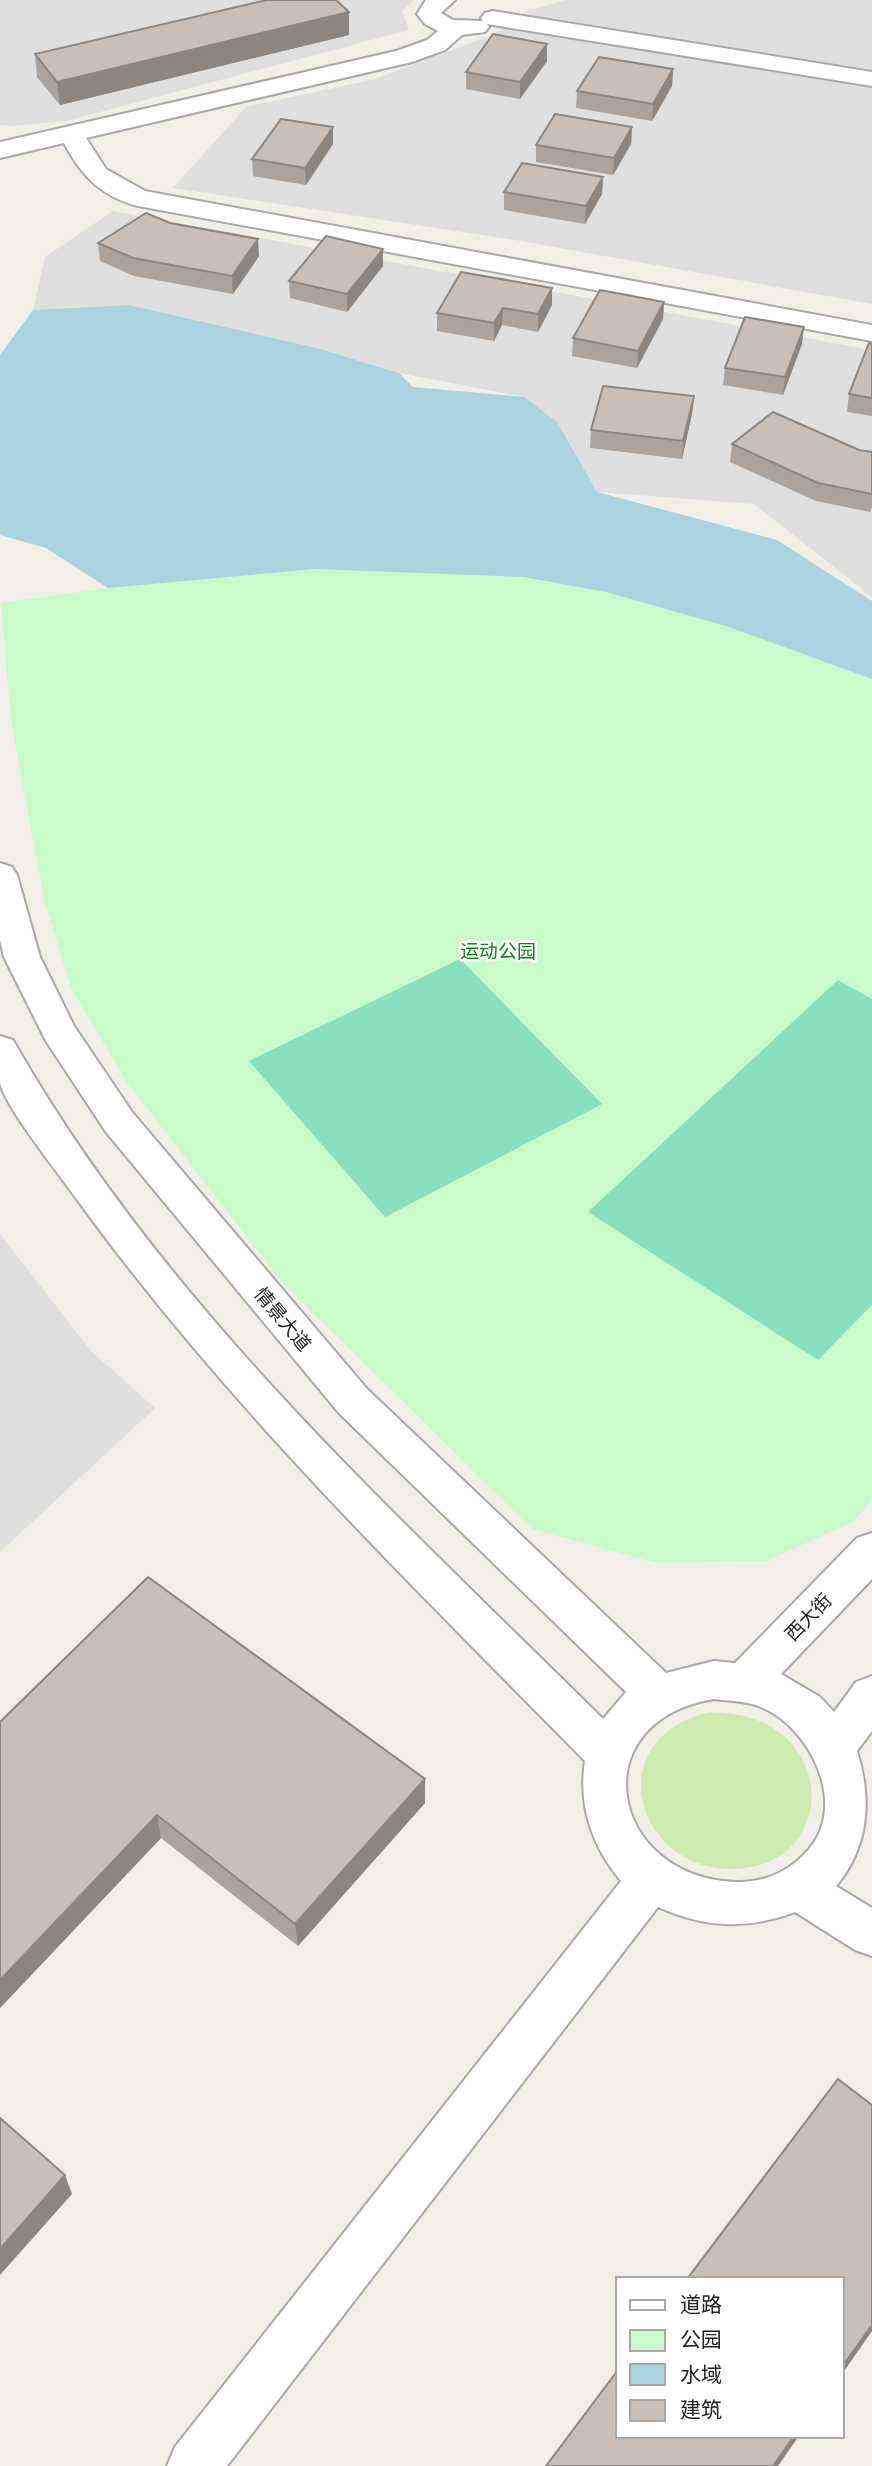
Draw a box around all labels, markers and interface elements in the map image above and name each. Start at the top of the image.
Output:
park label: 运动公园 [460,940,536,963]
street label: 情景大道 [249,1283,316,1356]
street label: 西大街 [780,1589,836,1646]
legend [616,2277,844,2438]
text: 道路 [680,2292,722,2317]
text: 公园 [680,2327,722,2352]
text: 水域 [680,2362,722,2387]
text: 建筑 [680,2397,722,2422]

